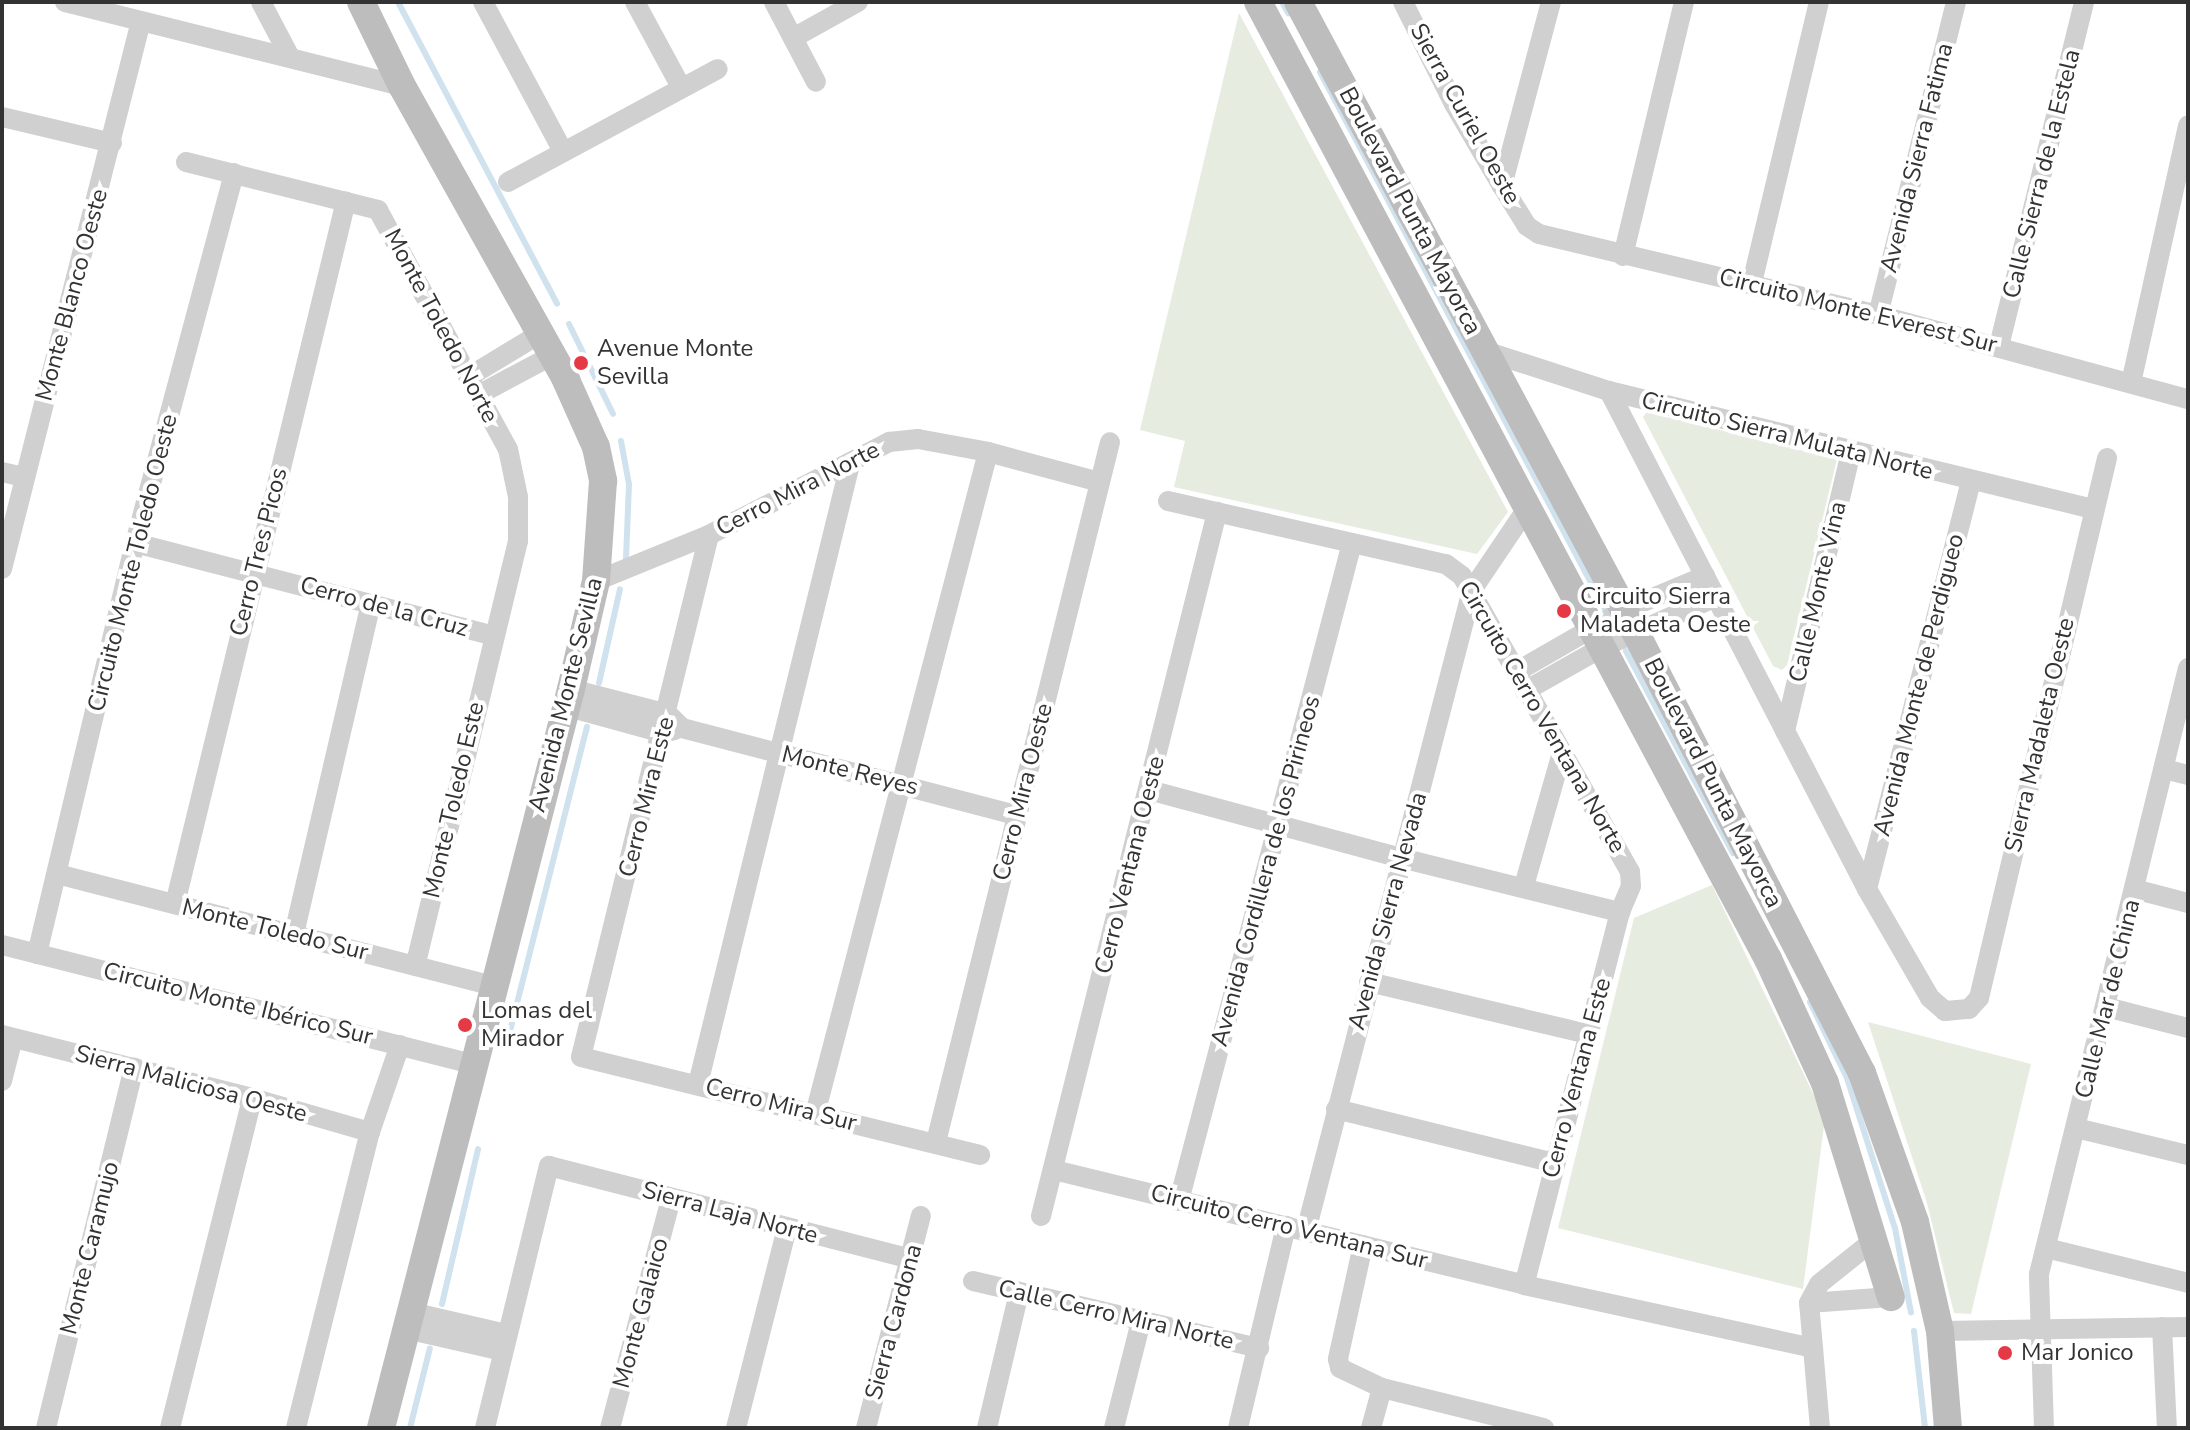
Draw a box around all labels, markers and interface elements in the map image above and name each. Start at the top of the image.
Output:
street label: Sierra Curiel Oeste [1403,19,1527,209]
street label: Avenida Sierra Fatima [1875,40,1959,276]
street label: Calle Sierra de la Estela [1997,47,2087,301]
street label: Boulevard Punta Mayorca [1332,82,1488,340]
street label: Monte Blanco Oeste [30,186,114,404]
street label: Monte Toledo Norte [378,224,504,428]
street label: Circuito Monte Everest Sur [1716,262,2000,360]
place label: Avenue Monte Sevilla [597,335,753,391]
marker: Avenue Monte Sevilla [572,354,590,372]
street label: Circuito Sierra Mulata Norte [1638,386,1936,486]
street label: Circuito Monte Toledo Oeste [82,411,184,715]
street label: Cerro Mira Norte [712,435,884,543]
street label: Cerro Tres Picos [224,465,294,639]
street label: Calle Monte Vina [1783,499,1853,685]
street label: Avenida Monte de Perdigueo [1867,531,1971,839]
street label: Cerro de la Cruz [297,571,471,643]
street label: Avenida Monte Sevilla [523,575,609,815]
street label: Circuito Cerro Ventana Norte [1452,576,1632,858]
place label: Circuito Sierra Maladeta Oeste [1580,583,1751,639]
marker: Circuito Sierra Maladeta Oeste [1555,602,1573,620]
street label: Sierra Madaleta Oeste [1999,615,2081,855]
street label: Boulevard Punta Mayorca [1637,653,1789,913]
street label: Avenida Cordillera de los Pirineos [1205,692,1327,1050]
street label: Monte Toledo Este [417,699,491,901]
street label: Cerro Mira Oeste [987,700,1059,884]
street label: Cerro Mira Este [613,714,681,880]
street label: Monte Reyes [779,740,921,802]
street label: Cerro Ventana Oeste [1089,753,1171,977]
street label: Avenida Sierra Nevada [1342,789,1434,1033]
street label: Monte Toledo Sur [179,893,371,967]
street label: Calle Mar de China [2069,896,2147,1102]
street label: Circuito Monte Ibérico Sur [100,957,376,1051]
street label: Cerro Ventana Este [1536,975,1618,1181]
place label: Lomas del Mirador [481,997,592,1053]
marker: Lomas del Mirador [456,1016,474,1034]
street label: Sierra Maliciosa Oeste [72,1039,310,1129]
street label: Cerro Mira Sur [702,1072,860,1138]
street label: Monte Caramujo [55,1158,125,1338]
street label: Sierra Laja Norte [639,1176,821,1250]
street label: Circuito Cerro Ventana Sur [1147,1179,1431,1275]
street label: Monte Galaico [607,1235,675,1391]
street label: Sierra Cardona [859,1241,929,1403]
street label: Calle Cerro Mira Norte [995,1274,1237,1356]
place label: Mar Jonico [2021,1339,2134,1367]
marker: Mar Jonico [1996,1344,2014,1362]

